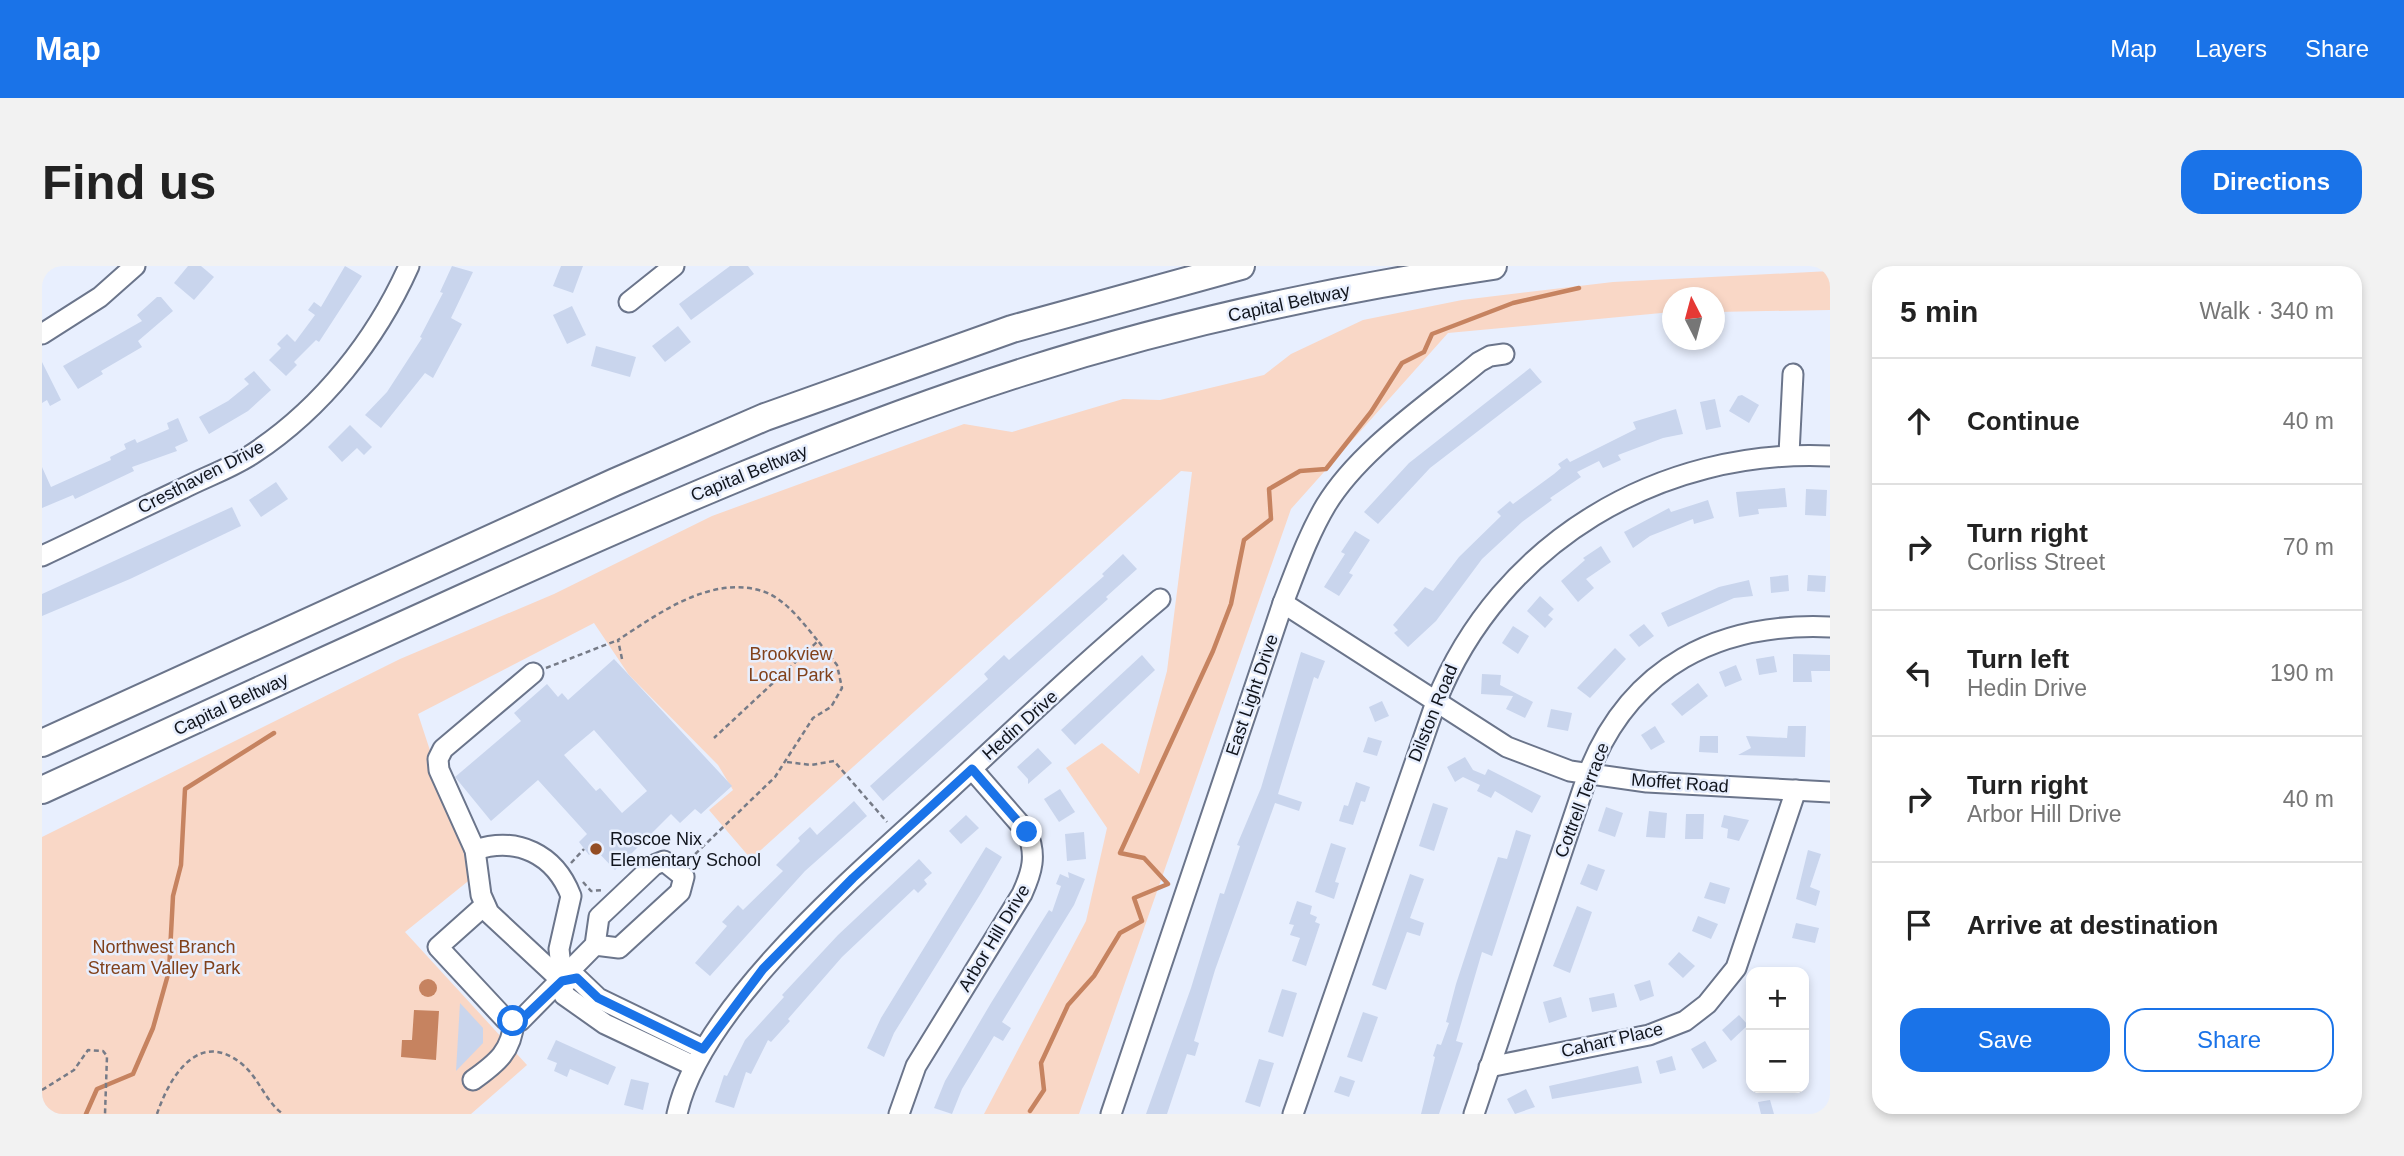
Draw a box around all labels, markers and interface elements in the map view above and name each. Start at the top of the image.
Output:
text: Map [35,30,101,67]
text: Map [2110,35,2157,62]
text: Layers [2195,35,2267,62]
text: Share [2305,35,2369,62]
button: Directions [2181,150,2362,214]
text: Find us [42,155,216,209]
street label: Capital Beltway [1226,280,1352,326]
north arrow [1662,287,1725,350]
text: 5 min [1900,295,1978,328]
text: Walk · 340 m [2199,298,2334,324]
icon: ahead [1900,402,1938,440]
text: Continue [1967,406,2080,436]
text: 40 m [2283,408,2334,434]
street label: Cresthaven Drive [135,437,267,517]
street label: Capital Beltway [688,440,810,506]
text: Turn right [1967,518,2088,548]
icon: right [1900,528,1938,566]
text: 70 m [2283,534,2334,560]
text: Corliss Street [1967,549,2105,575]
street label: East Light Drive [1222,632,1282,758]
park label: Brookview Local Park [748,644,835,685]
text: Turn left [1967,644,2069,674]
icon: left [1900,654,1938,692]
text: 190 m [2270,660,2334,686]
street label: Dilston Road [1404,661,1462,765]
street label: Capital Beltway [171,669,291,739]
text: Hedin Drive [1967,675,2087,701]
street label: Hedin Drive [978,686,1062,764]
street label: Cottrell Terrace [1551,740,1613,860]
street label: Moffet Road [1631,770,1729,796]
text: Turn right [1967,770,2088,800]
icon: right [1900,780,1938,818]
text: 40 m [2283,786,2334,812]
text: Arbor Hill Drive [1967,801,2122,827]
route end [1011,816,1042,847]
place label: Roscoe Nix Elementary School [610,829,761,870]
marker: Roscoe Nix Elementary School [588,841,604,857]
street label: Arbor Hill Drive [954,881,1034,995]
icon: arrive [1900,906,1938,944]
text: Arrive at destination [1967,910,2218,940]
park label: Northwest Branch Stream Valley Park [88,937,241,978]
map controls [1746,967,1809,1093]
button: + [1746,967,1809,1030]
route start [497,1005,528,1036]
button: Save [1900,1008,2110,1072]
button: Share [2124,1008,2334,1072]
street label: Cahart Place [1559,1019,1665,1061]
button: − [1746,1030,1809,1093]

